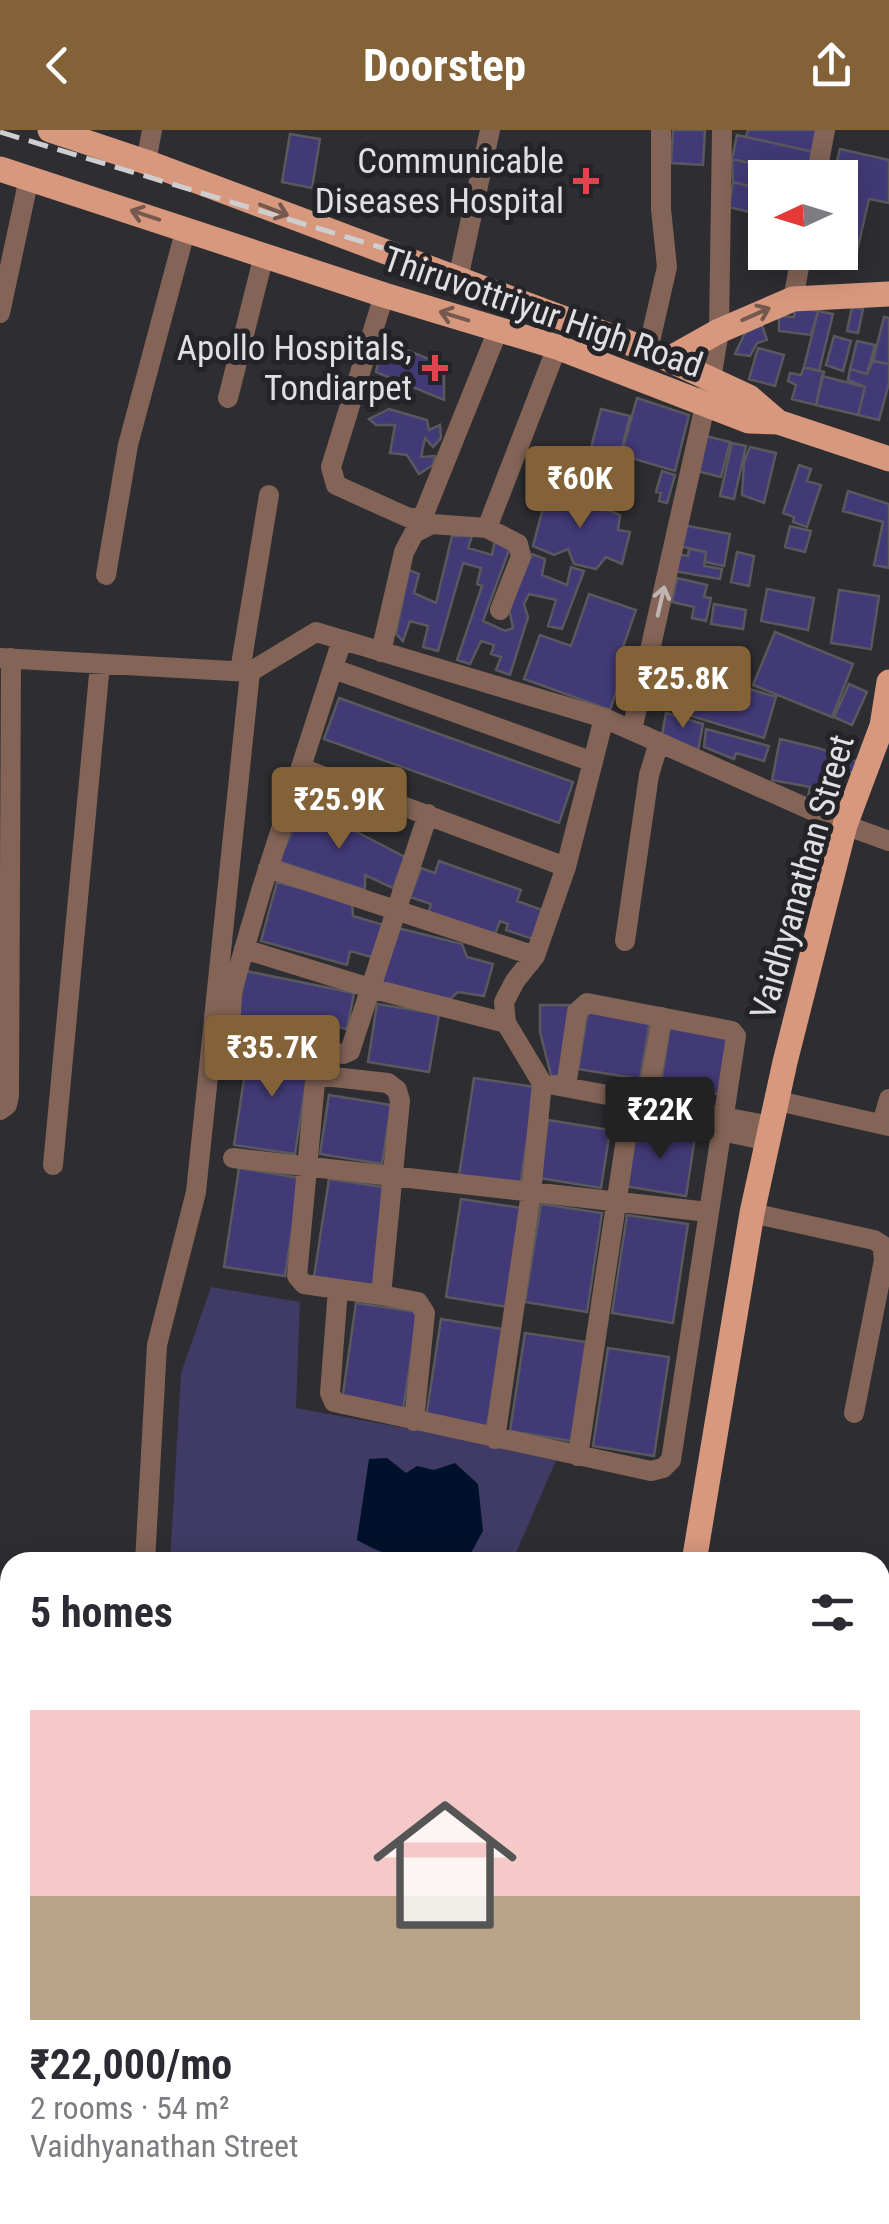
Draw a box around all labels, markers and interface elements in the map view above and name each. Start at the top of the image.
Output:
icon: back [30,38,85,93]
icon: share [804,38,859,93]
text: Doorstep [363,39,526,92]
place label: Communicable Diseases Hospital [315,141,564,222]
north arrow [748,160,858,270]
map controls [748,160,858,270]
marker: Communicable Diseases Hospital [573,168,599,194]
one-way arrow [257,202,288,220]
one-way arrow [130,205,162,223]
street label: Thiruvottriyur High Road [378,239,708,386]
one-way arrow [740,304,771,322]
one-way arrow [439,306,470,324]
place label: Apollo Hospitals, Tondiarpet [177,328,412,409]
marker: Apollo Hospitals, Tondiarpet [422,355,448,381]
pin: ₹60K [521,446,639,531]
text: ₹60K [547,459,613,497]
one-way arrow [653,586,671,618]
pin: ₹25.8K [602,646,764,731]
text: ₹25.8K [638,659,728,697]
street label: Vaidhyanathan Street [742,730,863,1024]
pin: ₹25.9K [258,767,420,852]
text: ₹25.9K [294,780,384,818]
pin: ₹35.7K [191,1015,353,1100]
text: ₹35.7K [227,1028,317,1066]
pin: ₹22K [601,1077,719,1162]
text: ₹22K [627,1090,693,1128]
icon: filters [805,1585,860,1640]
text: 5 homes [30,1588,173,1637]
icon: home [355,1775,535,1955]
text: ₹22,000/mo [30,2040,232,2089]
text: 2 rooms · 54 m² [30,2089,229,2127]
text: Vaidhyanathan Street [30,2127,299,2165]

